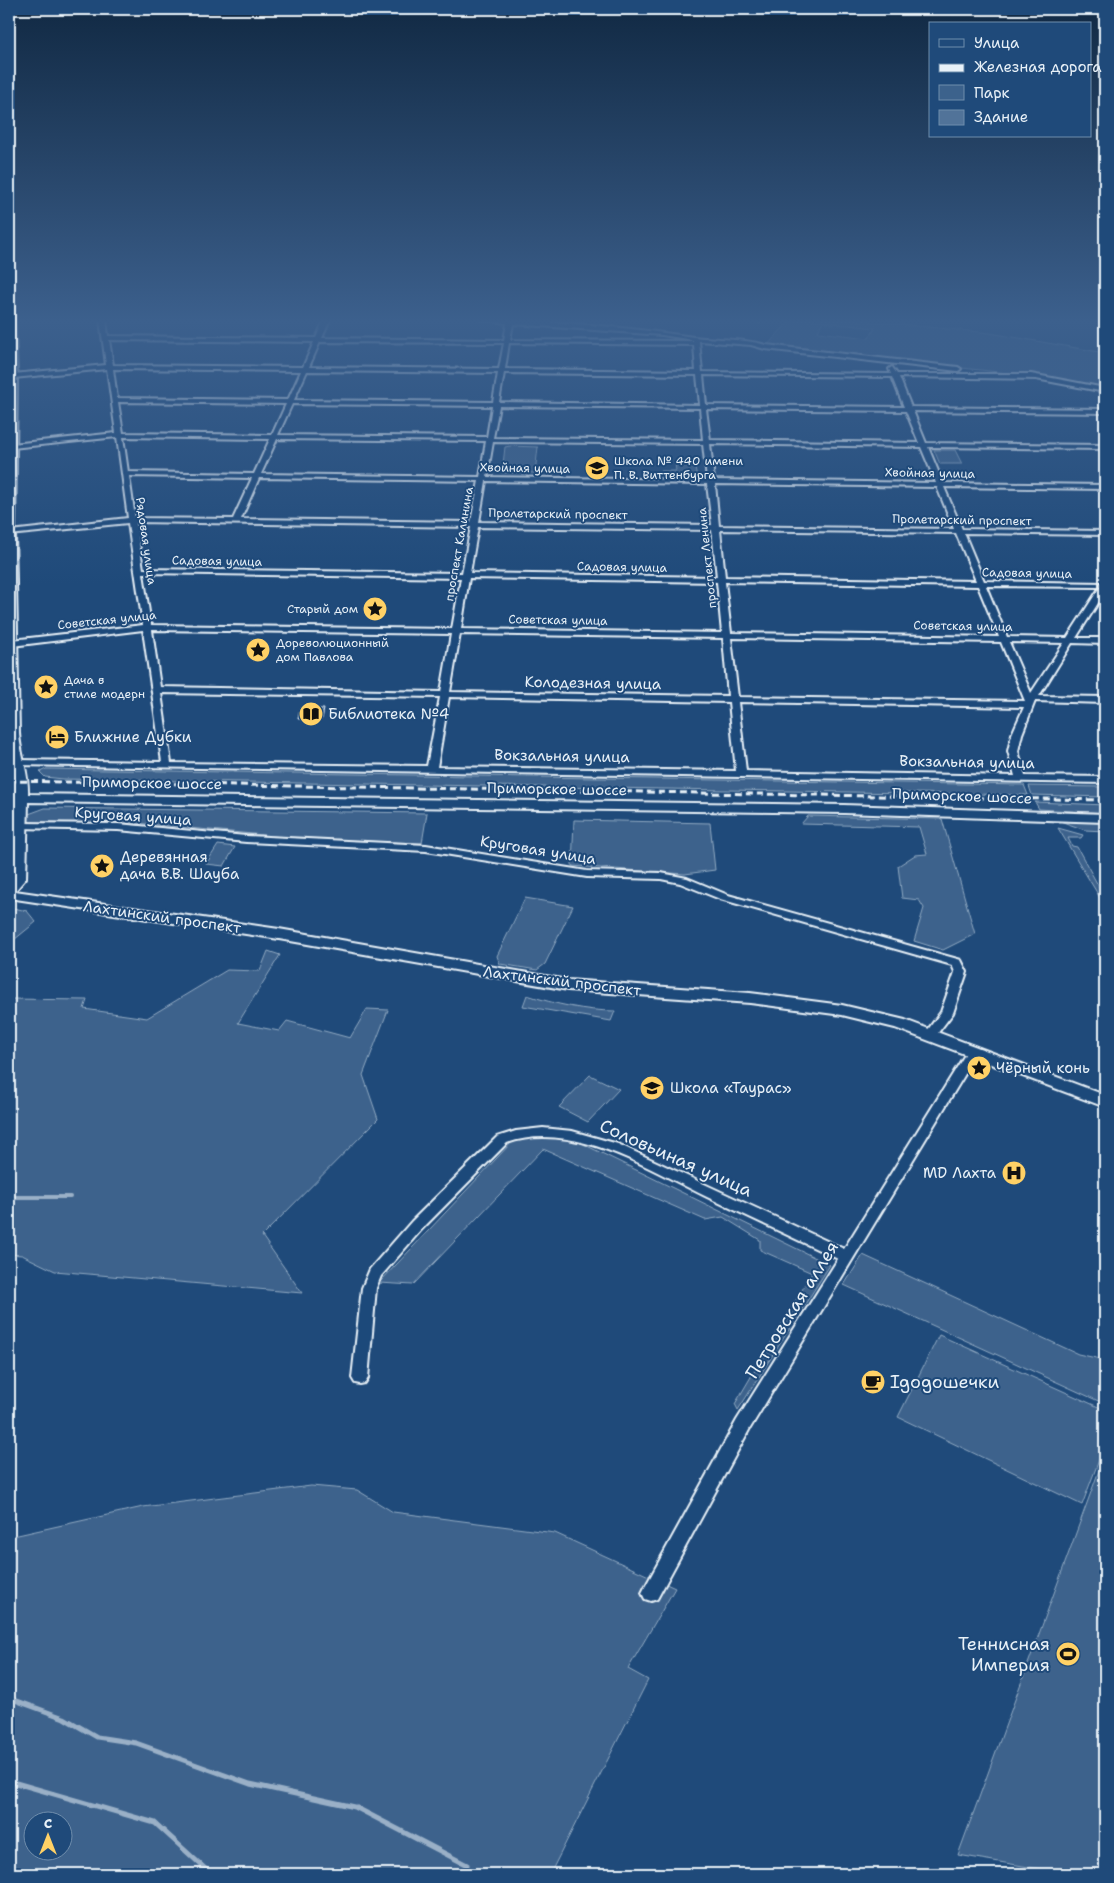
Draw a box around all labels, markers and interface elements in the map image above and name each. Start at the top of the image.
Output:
legend [929,22,1092,138]
text: Улица [974,33,1020,53]
text: Железная дорога [974,57,1102,77]
text: Парк [974,83,1010,103]
text: Здание [974,107,1028,127]
place label: Школа № 440 имени П. В. Виттенбурга [614,453,743,483]
school or university icon: Школа № 440 имени П. В. Виттенбурга [584,455,610,481]
street label: Хвойная улица [480,459,571,477]
street label: Хвойная улица [885,464,976,482]
street label: проспект Калинина [441,485,477,602]
street label: Рядовая улица [132,496,160,586]
street label: Пролетарский проспект [488,505,629,523]
street label: проспект Ленина [694,506,720,609]
street label: Пролетарский проспект [892,511,1033,529]
street label: Садовая улица [172,552,263,570]
street label: Садовая улица [577,558,668,576]
street label: Садовая улица [982,564,1073,582]
place icon: Старый дом [362,596,388,622]
place label: Старый дом [287,601,358,617]
street label: Советская улица [57,607,158,633]
street label: Советская улица [508,611,608,629]
street label: Советская улица [913,617,1013,635]
place label: Дореволюционный дом Павлова [276,635,389,665]
place icon: Дореволюционный дом Павлова [245,637,271,663]
place label: Дача в стиле модерн [64,672,145,702]
street label: Колодезная улица [525,672,662,694]
place icon: Дача в стиле модерн [33,674,59,700]
library icon: Библиотека №4 [298,701,324,727]
place label: Библиотека №4 [328,704,449,724]
hotel icon: Ближние Дубки [44,724,70,750]
place label: Ближние Дубки [74,727,192,747]
street label: Вокзальная улица [494,745,630,767]
street label: Вокзальная улица [899,751,1035,773]
street label: Приморское шоссе [82,772,222,794]
street label: Приморское шоссе [487,778,627,800]
street label: Приморское шоссе [892,784,1032,808]
street label: Круговая улица [74,802,193,830]
street label: Круговая улица [479,831,598,869]
place label: Деревянная дача В.В. Шауба [120,847,240,884]
place icon: Деревянная дача В.В. Шауба [89,853,115,879]
street label: Лахтинский проспект [82,896,242,938]
street label: Лахтинский проспект [482,961,642,1001]
place icon: Чёрный конь [966,1055,992,1081]
place label: Чёрный конь [996,1058,1090,1078]
school or university icon: Школа «Таурас» [639,1075,665,1101]
place label: Школа «Таурас» [670,1078,792,1098]
street label: Соловьиная улица [596,1114,756,1202]
hospital icon: MD Лахта [1001,1160,1027,1186]
place label: MD Лахта [923,1163,997,1183]
street label: Петровская аллея [740,1237,844,1383]
cafe icon: Igogoшечки [860,1369,886,1395]
place label: Igogoшечки [890,1370,999,1394]
place label: Теннисная Империя [958,1632,1050,1677]
sports icon: Теннисная Империя [1055,1641,1081,1667]
north arrow [22,1810,72,1860]
text: С [44,1814,52,1832]

